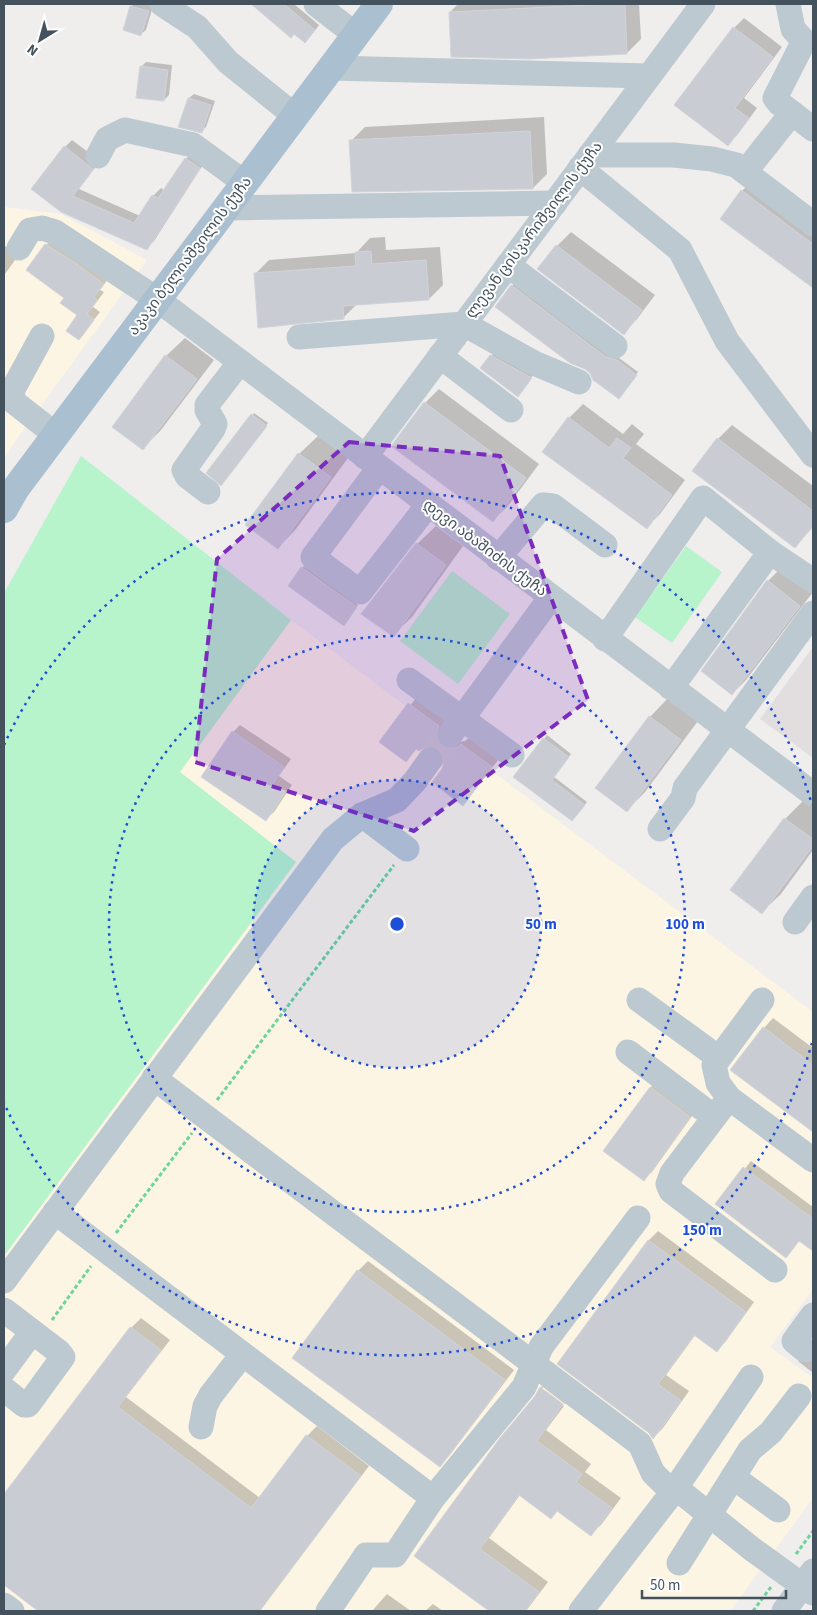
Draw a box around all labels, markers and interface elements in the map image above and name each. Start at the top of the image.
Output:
north arrow [15,15,65,65]
text: N [23,39,43,60]
street label: ლევან ცისკარიშვილის ქუჩა [460,137,608,323]
street label: აკაკი ბელიაშვილის ქუჩა [123,172,257,340]
street label: დევი აბაშიძის ქუჩა [419,494,551,602]
text: 50 m [525,914,557,935]
text: 100 m [665,914,705,935]
centre of rings [388,915,406,933]
text: 150 m [682,1220,722,1241]
scale bar [642,1568,786,1600]
text: 50 m [650,1575,680,1596]

